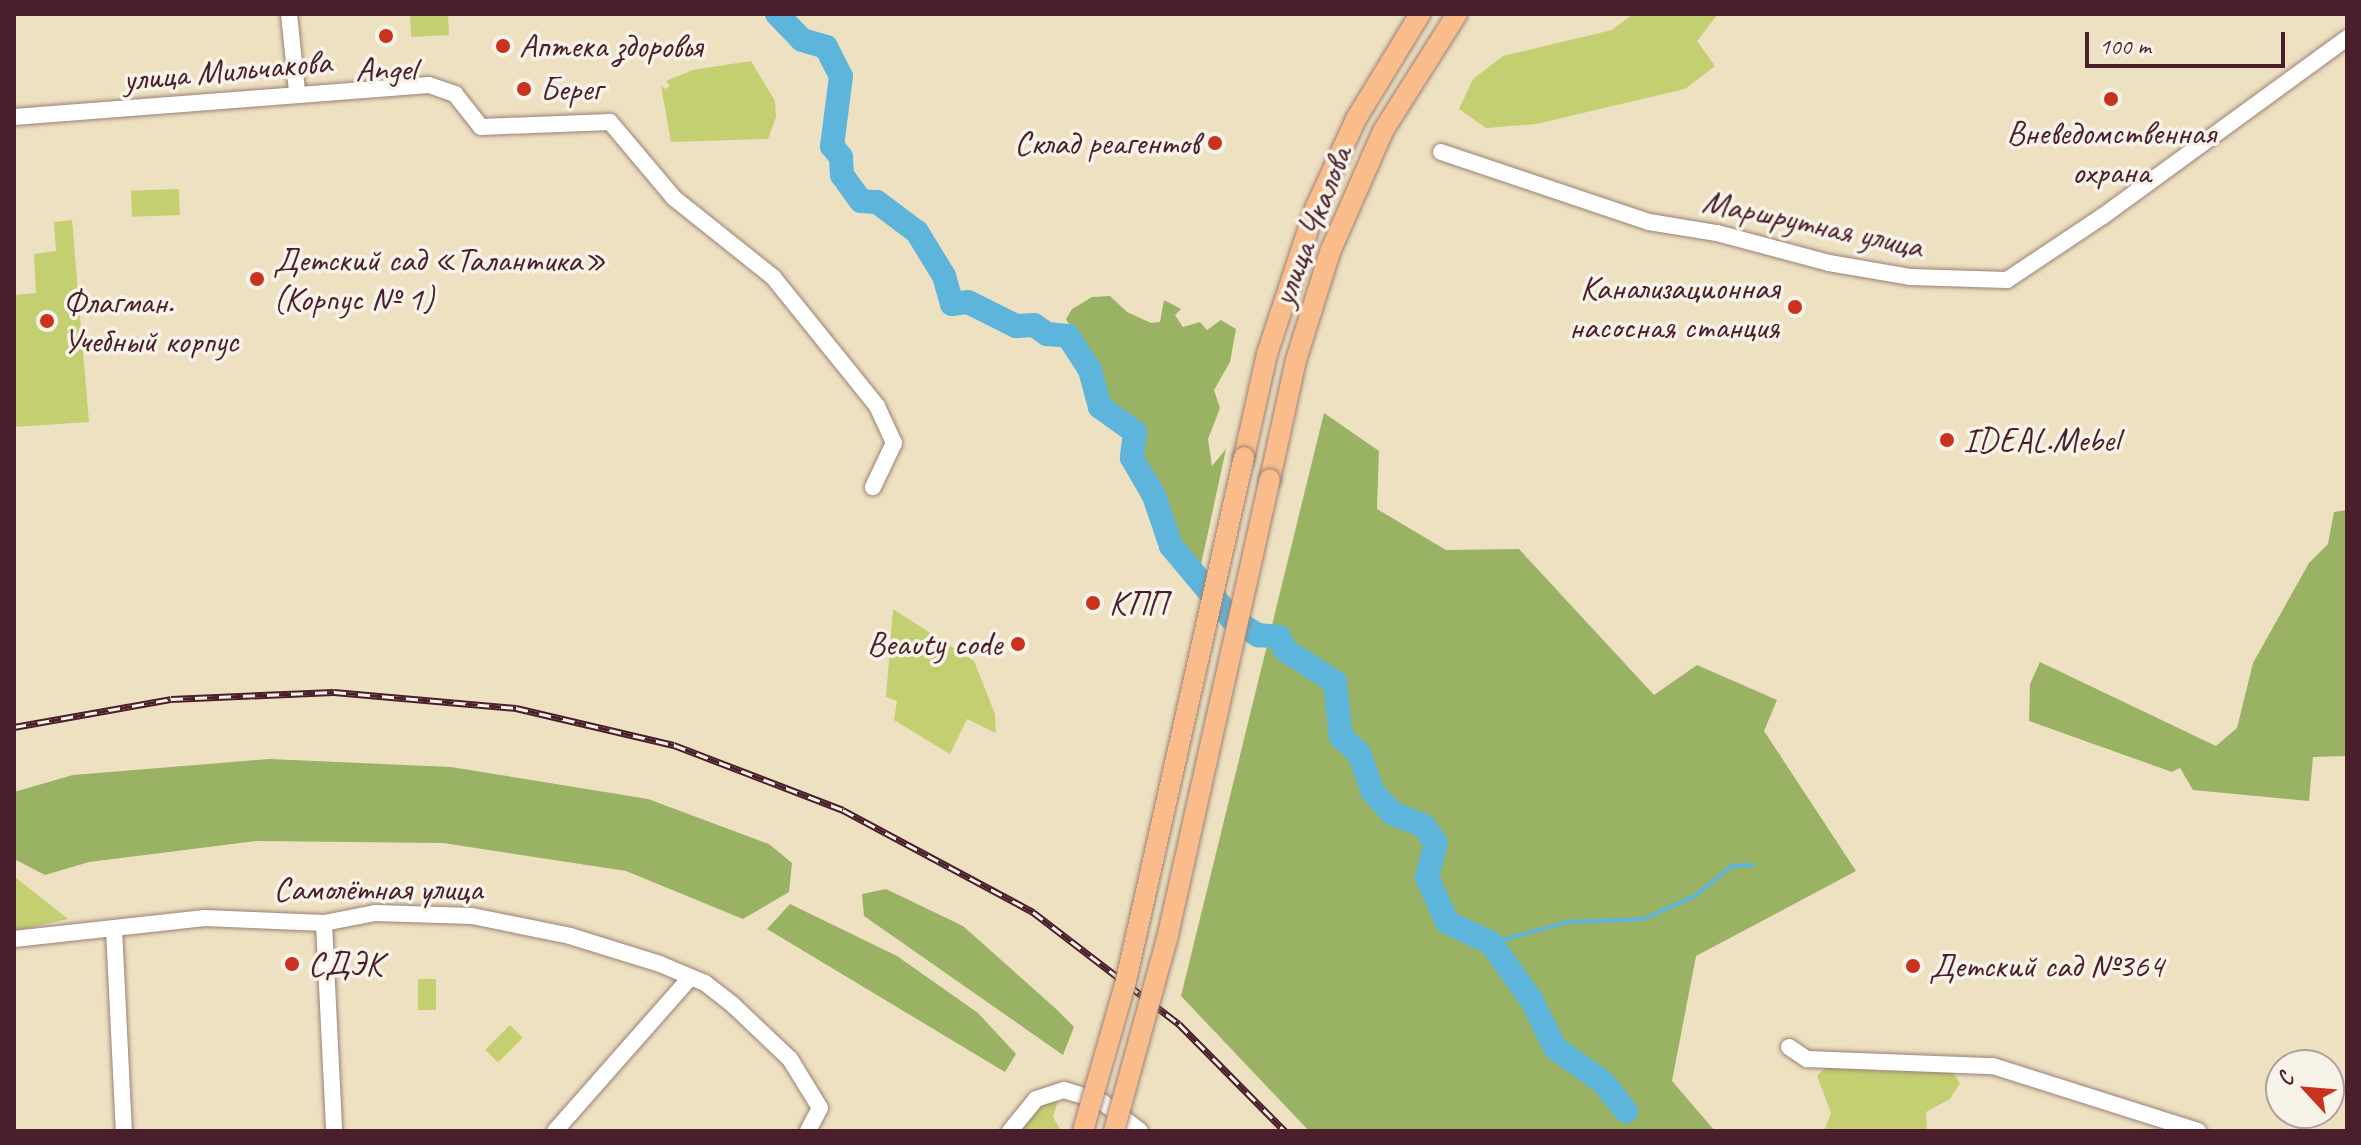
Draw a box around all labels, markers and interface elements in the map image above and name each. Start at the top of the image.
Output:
scale bar [2089,16,2289,66]
place label: Аптека здоровья [519,26,703,66]
marker: Angel [377,27,395,45]
text: 100 m [2099,31,2151,61]
marker: Аптека здоровья [494,37,512,55]
street label: улица Мильчакова [122,41,332,99]
place label: Angel [356,49,416,89]
place label: Берег [540,69,602,109]
marker: Берег [515,80,533,98]
marker: Вневедомственная охрана [2102,90,2120,108]
place label: Вневедомственная охрана [2006,112,2216,192]
place label: Склад реагентов [1014,123,1199,163]
marker: Склад реагентов [1206,134,1224,152]
street label: улица Чкалова [1262,141,1360,311]
street label: Маршрутная улица [1698,180,1928,266]
place label: Детский сад «Талантика» (Корпус № 1) [273,239,606,318]
place label: Канализационная насосная станция [1562,267,1779,346]
marker: Детский сад «Талантика» (Корпус № 1) [248,270,266,288]
place label: Флагман. Учебный корпус [63,281,238,360]
marker: Канализационная насосная станция [1786,298,1804,316]
marker: Флагман. Учебный корпус [38,312,56,330]
place label: IDEAL.Mebel [1963,420,2120,460]
marker: IDEAL.Mebel [1938,431,1956,449]
place label: КПП [1109,583,1167,623]
marker: КПП [1084,594,1102,612]
place label: Beauty code [867,624,1002,664]
marker: Beauty code [1009,635,1027,653]
street label: Самолётная улица [272,869,484,909]
place label: СДЭК [308,944,382,984]
place label: Детский сад №364 [1929,946,2164,986]
marker: СДЭК [283,955,301,973]
marker: Детский сад №364 [1904,957,1922,975]
north arrow [2265,1049,2345,1129]
text: С [2270,1068,2300,1090]

